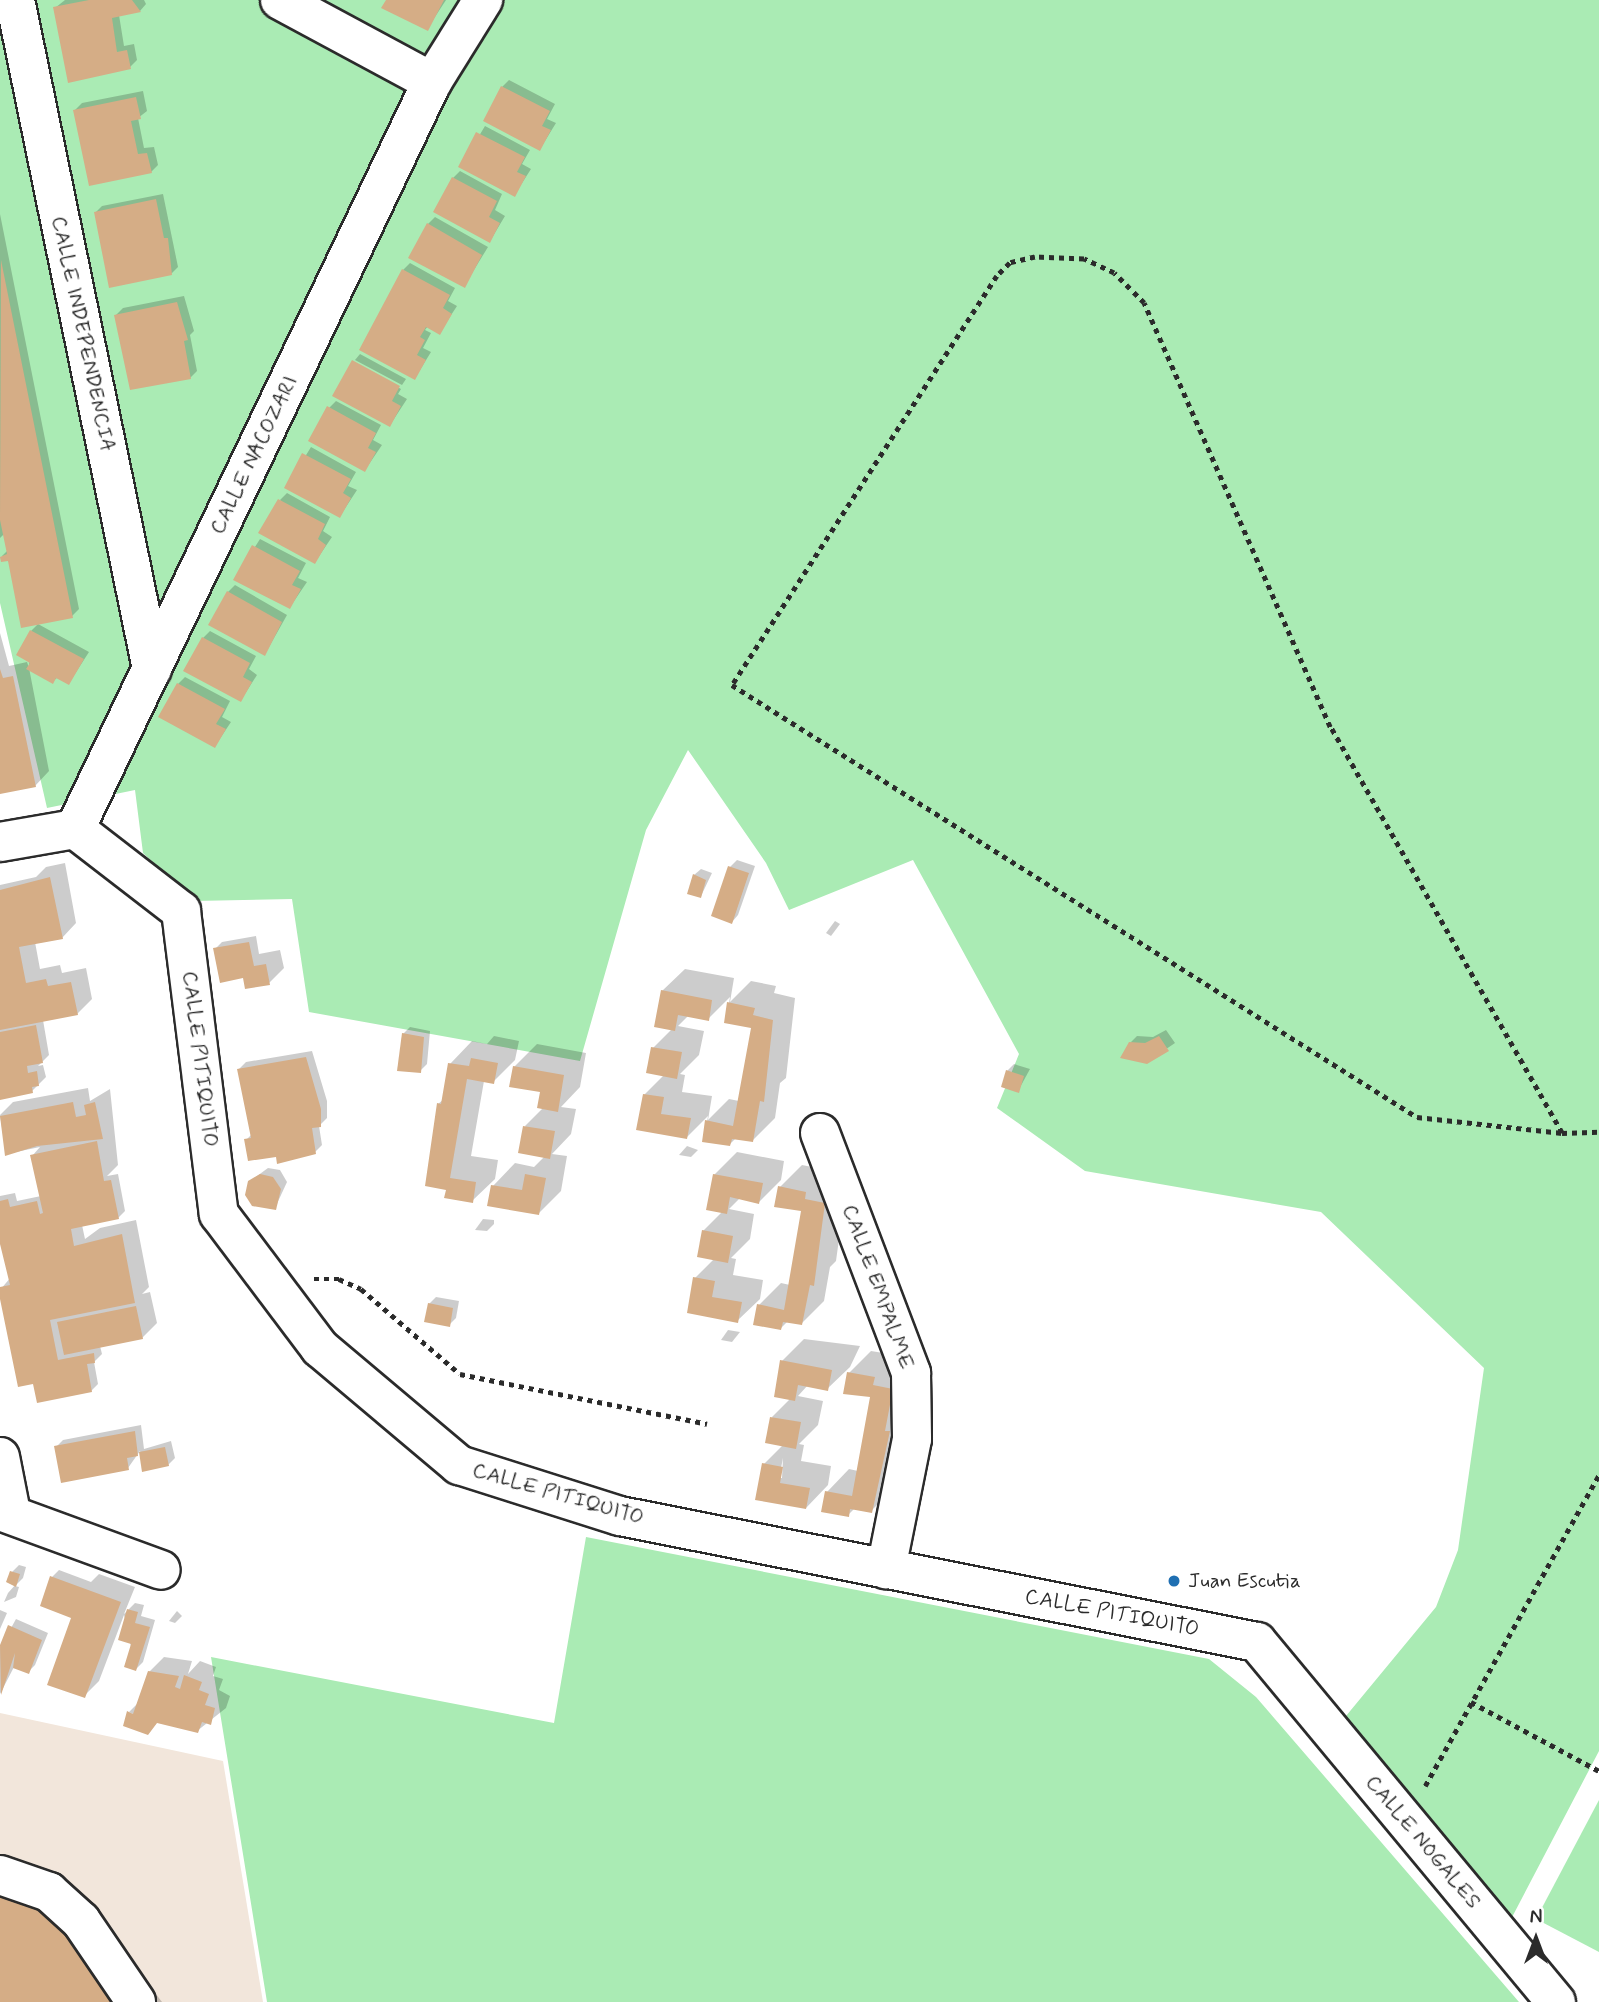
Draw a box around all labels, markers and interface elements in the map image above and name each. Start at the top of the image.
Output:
street label: CALLE INDEPENDENCIA [45,211,121,457]
street label: CALLE NACOZARI [204,370,304,540]
street label: CALLE PITIQUITO [176,965,224,1153]
street label: CALLE EMPALME [837,1203,919,1371]
street label: CALLE PITIQUITO [465,1456,651,1532]
place label: Juan Escutia [1188,1568,1301,1594]
marker: Juan Escutia [1166,1573,1182,1589]
street label: CALLE PITIQUITO [1018,1583,1206,1643]
street label: CALLE NOGALES [1361,1771,1485,1913]
north arrow [1501,1904,1571,1974]
text: N [1530,1905,1542,1930]

